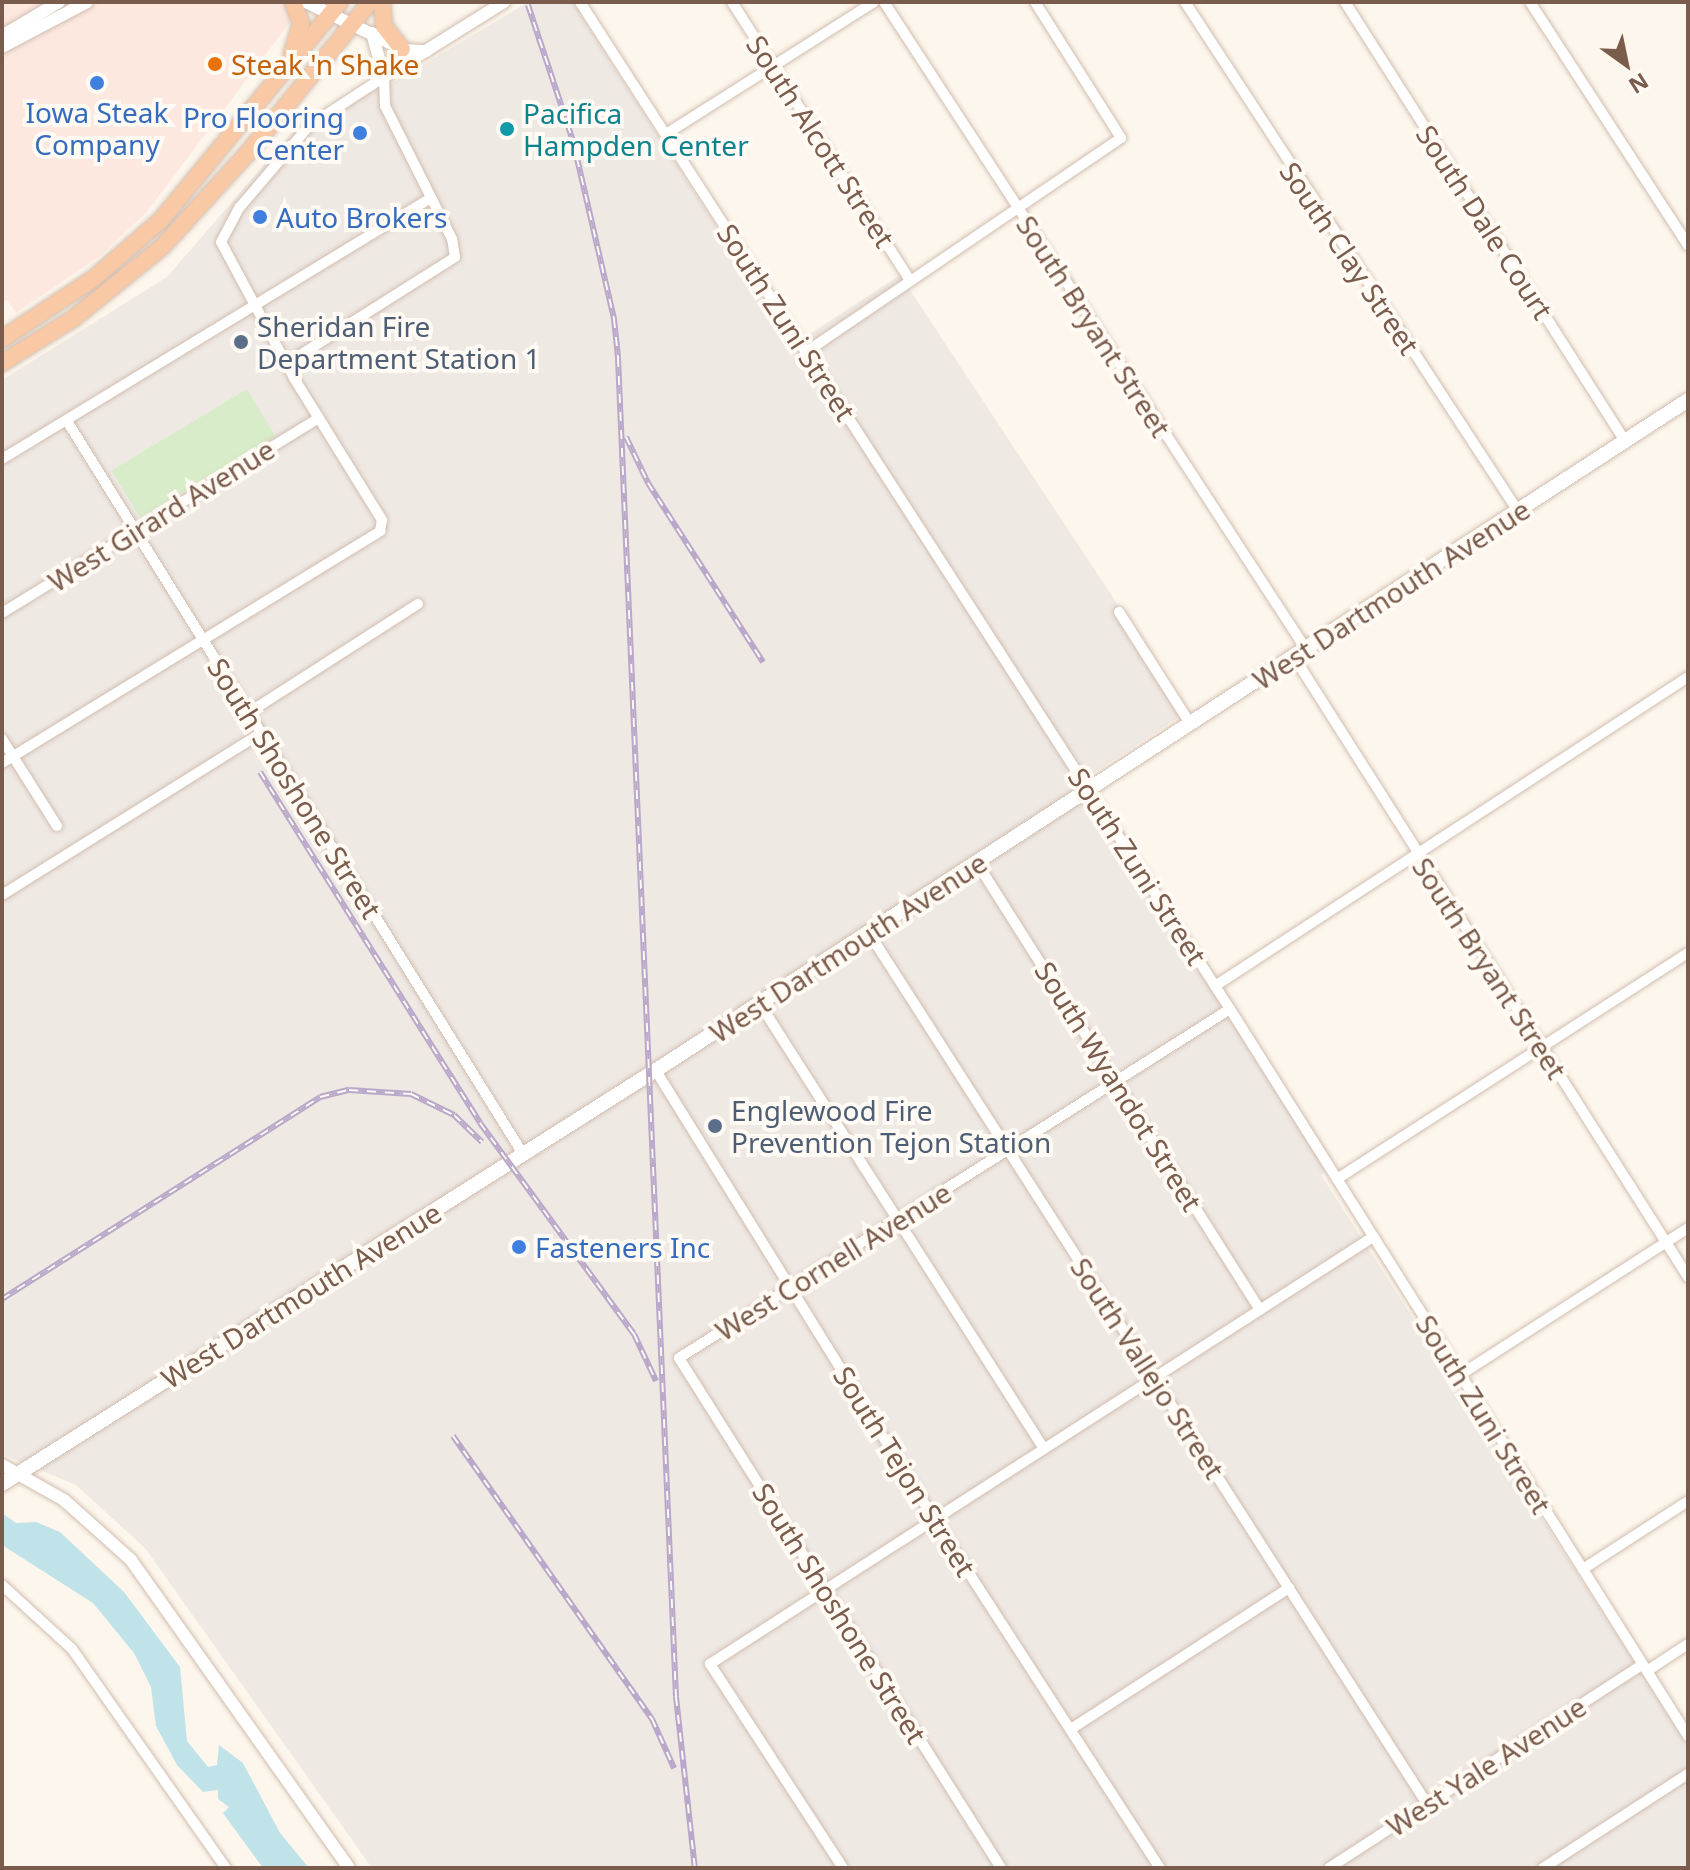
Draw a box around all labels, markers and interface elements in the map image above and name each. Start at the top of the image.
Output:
north arrow [1586,24,1666,104]
street label: South Alcott Street [740,29,902,253]
place label: Steak 'n Shake [231,47,419,81]
marker: Steak 'n Shake [206,55,224,73]
text: N [1623,67,1655,102]
marker: Iowa Steak Company [88,74,106,92]
place label: Iowa Steak Company [26,95,168,161]
place label: Pacifica Hampden Center [523,96,749,162]
place label: Pro Flooring Center [183,100,344,166]
street label: South Dale Court [1410,119,1560,325]
marker: Pacifica Hampden Center [498,120,516,138]
marker: Pro Flooring Center [351,124,369,142]
street label: South Clay Street [1273,155,1427,361]
place label: Auto Brokers [276,200,447,234]
marker: Auto Brokers [251,208,269,226]
street label: South Bryant Street [1010,209,1178,443]
street label: South Zuni Street [711,217,863,427]
place label: Sheridan Fire Department Station 1 [257,309,541,375]
marker: Sheridan Fire Department Station 1 [232,333,250,351]
street label: West Girard Avenue [42,432,280,598]
street label: West Dartmouth Avenue [1246,492,1536,696]
street label: South Shoshone Street [201,652,389,924]
street label: South Zuni Street [1062,761,1214,971]
street label: West Dartmouth Avenue [703,845,993,1049]
street label: South Bryant Street [1406,851,1574,1085]
street label: South Wyandot Street [1029,955,1209,1217]
place label: Englewood Fire Prevention Tejon Station [731,1093,1051,1159]
marker: Englewood Fire Prevention Tejon Station [706,1117,724,1135]
street label: West Cornell Avenue [709,1175,957,1347]
street label: West Dartmouth Avenue [155,1195,447,1395]
place label: Fasteners Inc [535,1230,710,1264]
marker: Fasteners Inc [510,1238,528,1256]
street label: South Vallejo Street [1064,1251,1232,1485]
street label: South Zuni Street [1409,1309,1559,1519]
street label: South Tejon Street [827,1360,983,1582]
street label: South Shoshone Street [746,1477,934,1749]
street label: West Yale Avenue [1380,1689,1592,1843]

